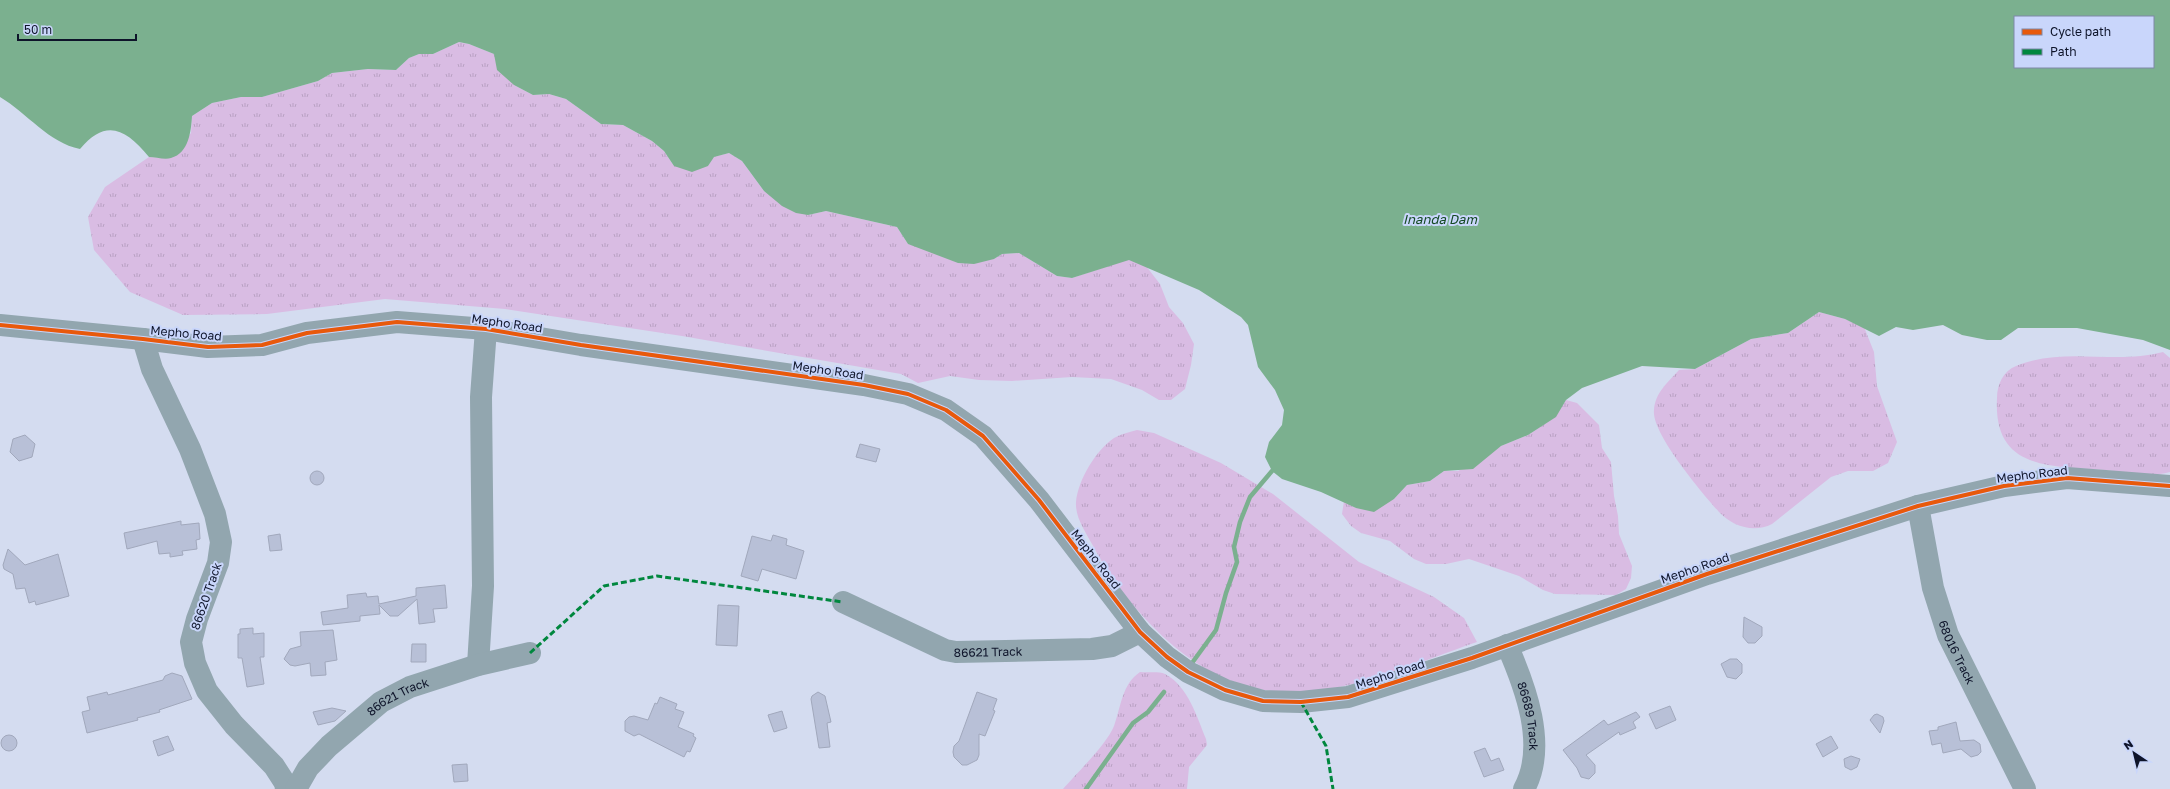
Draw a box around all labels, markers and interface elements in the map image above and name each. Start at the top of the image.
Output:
scale bar [18,16,136,42]
legend [2014,16,2154,68]
text: 50 m [24,22,52,37]
text: Cycle path [2050,24,2111,39]
text: Path [2050,44,2077,59]
water label: Inanda Dam [1403,211,1477,227]
street label: Mepho Road [470,311,544,335]
street label: Mepho Road [150,322,222,344]
street label: Mepho Road [791,358,865,382]
street label: Mepho Road [1996,462,2068,486]
street label: Mepho Road [1068,526,1124,592]
street label: Mepho Road [1659,549,1731,587]
street label: 86620 Track [187,560,225,632]
street label: 68016 Track [1936,618,1979,687]
street label: 86621 Track [954,643,1023,660]
street label: Mepho Road [1354,656,1426,692]
street label: 86621 Track [363,674,431,719]
street label: 86689 Track [1515,679,1542,751]
north arrow [2114,733,2154,773]
text: N [2121,737,2135,752]

